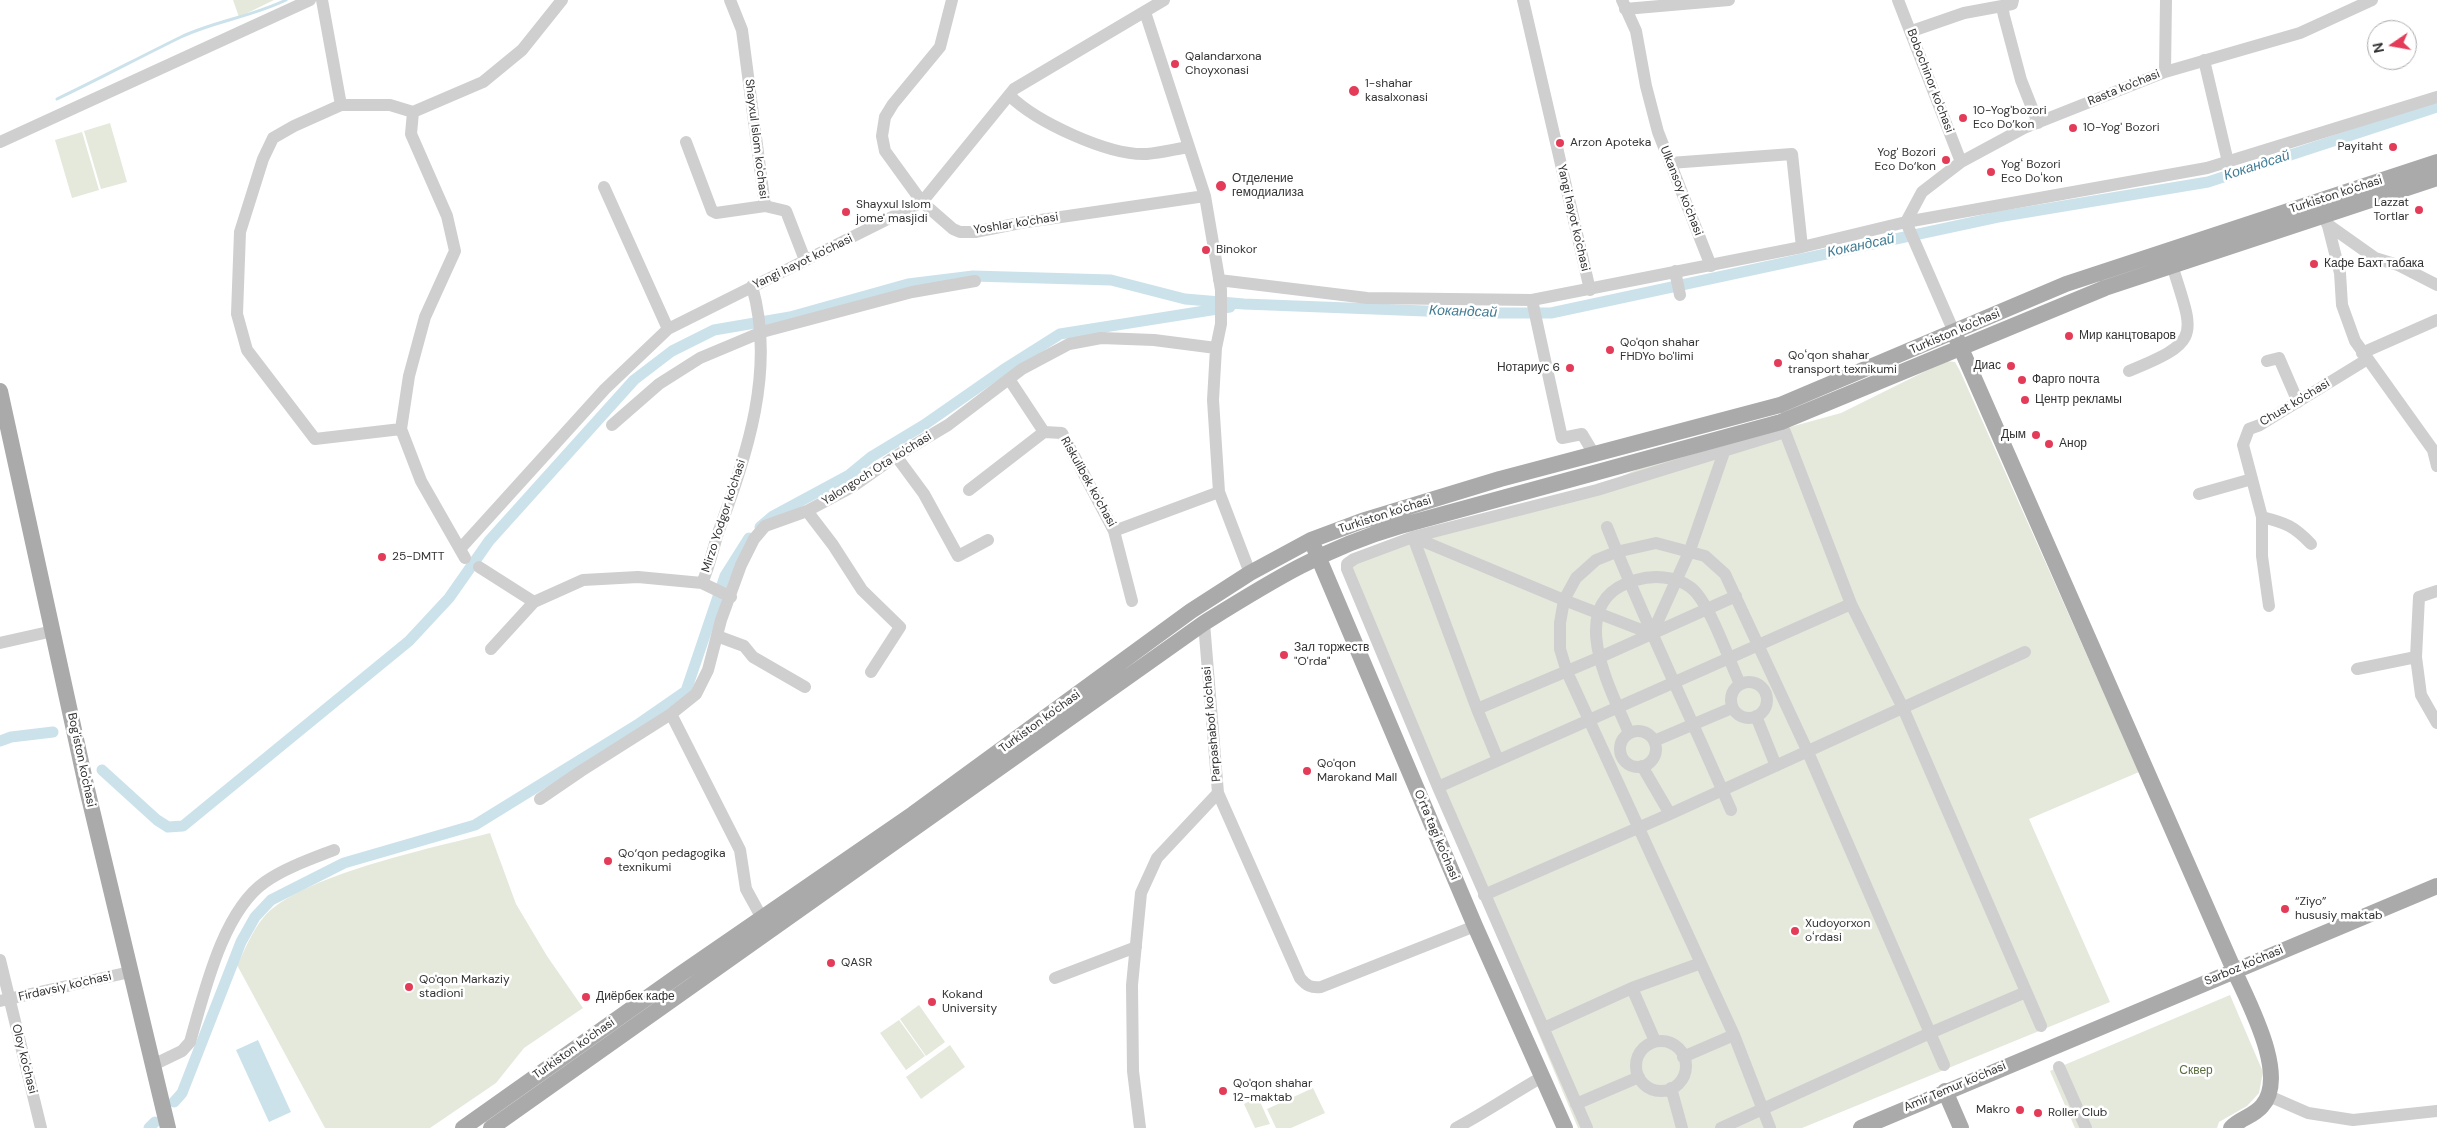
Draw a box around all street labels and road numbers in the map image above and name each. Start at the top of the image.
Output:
street label: Bobochinor ko'chasi [1904,27,1956,135]
street label: Rasta ko'chasi [2086,67,2162,109]
street label: Shayxul Islom ko'chasi [741,78,771,200]
street label: Ulkansoy ko'chasi [1656,144,1706,238]
street label: Yangi hayot ko'chasi [1554,163,1592,273]
street label: Turkiston ko'chasi [2288,173,2384,217]
street label: Yoshlar ko'chasi [973,210,1059,238]
street label: Yangi hayot ko'chasi [751,232,855,292]
street label: Turkiston ko'chasi [1908,306,2002,358]
street label: Chust ko'chasi [2258,377,2332,429]
street label: Yalongoch Ota ko'chasi [820,429,934,509]
street label: Riskulibek ko'chasi [1057,434,1119,530]
street label: Mirzo Yodgor ko'chasi [699,458,749,574]
street label: Turkiston ko'chasi [1337,493,1433,537]
street label: Parpashabof ko'chasi [1200,666,1224,782]
street label: Turkiston ko'chasi [997,688,1083,756]
street label: Bog'iston ko'chasi [64,712,98,808]
street label: O'rta tagi ko'chasi [1410,788,1462,882]
street label: Sarboz ko'chasi [2203,943,2285,989]
street label: Firdavsiy ko'chasi [17,969,113,1005]
street label: Turkiston ko'chasi [530,1015,618,1083]
street label: Oloy ko'chasi [8,1023,40,1095]
street label: Amir Temur ko'chasi [1902,1059,2008,1115]

